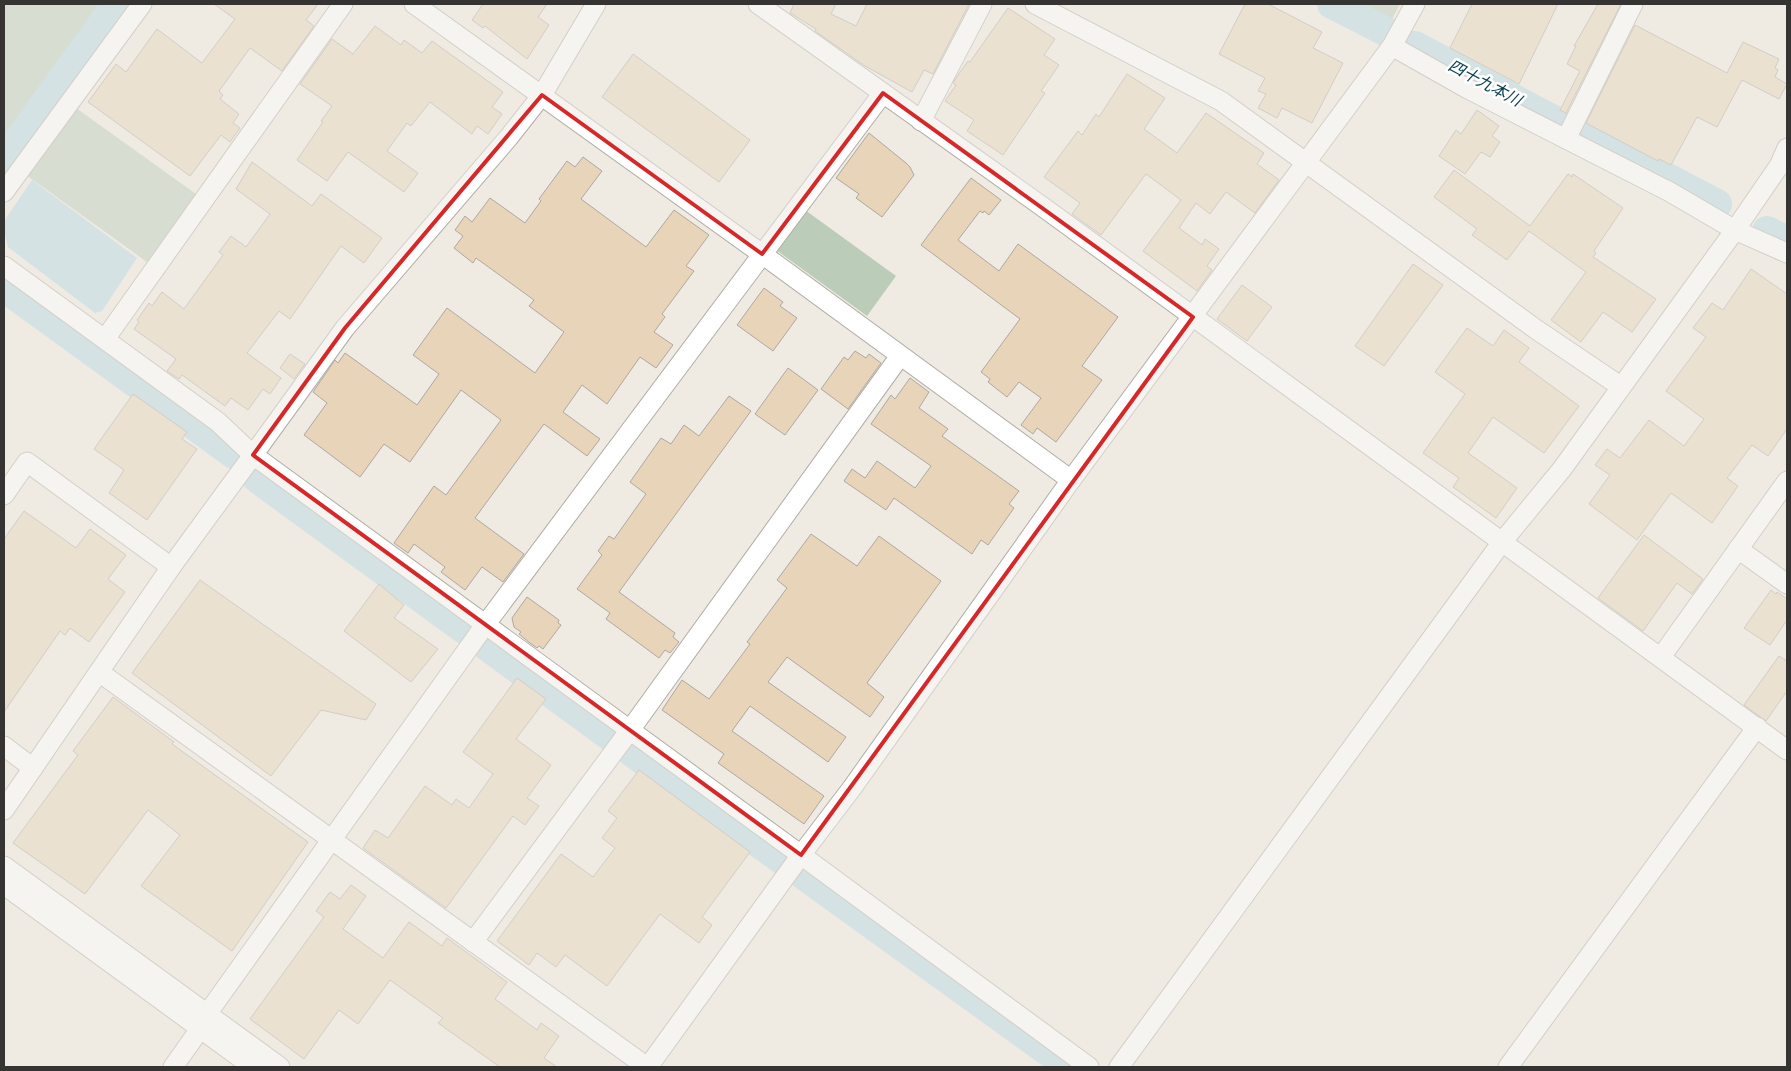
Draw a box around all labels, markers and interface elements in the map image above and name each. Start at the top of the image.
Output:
water label: 四十九本川 [1445,56,1527,111]

